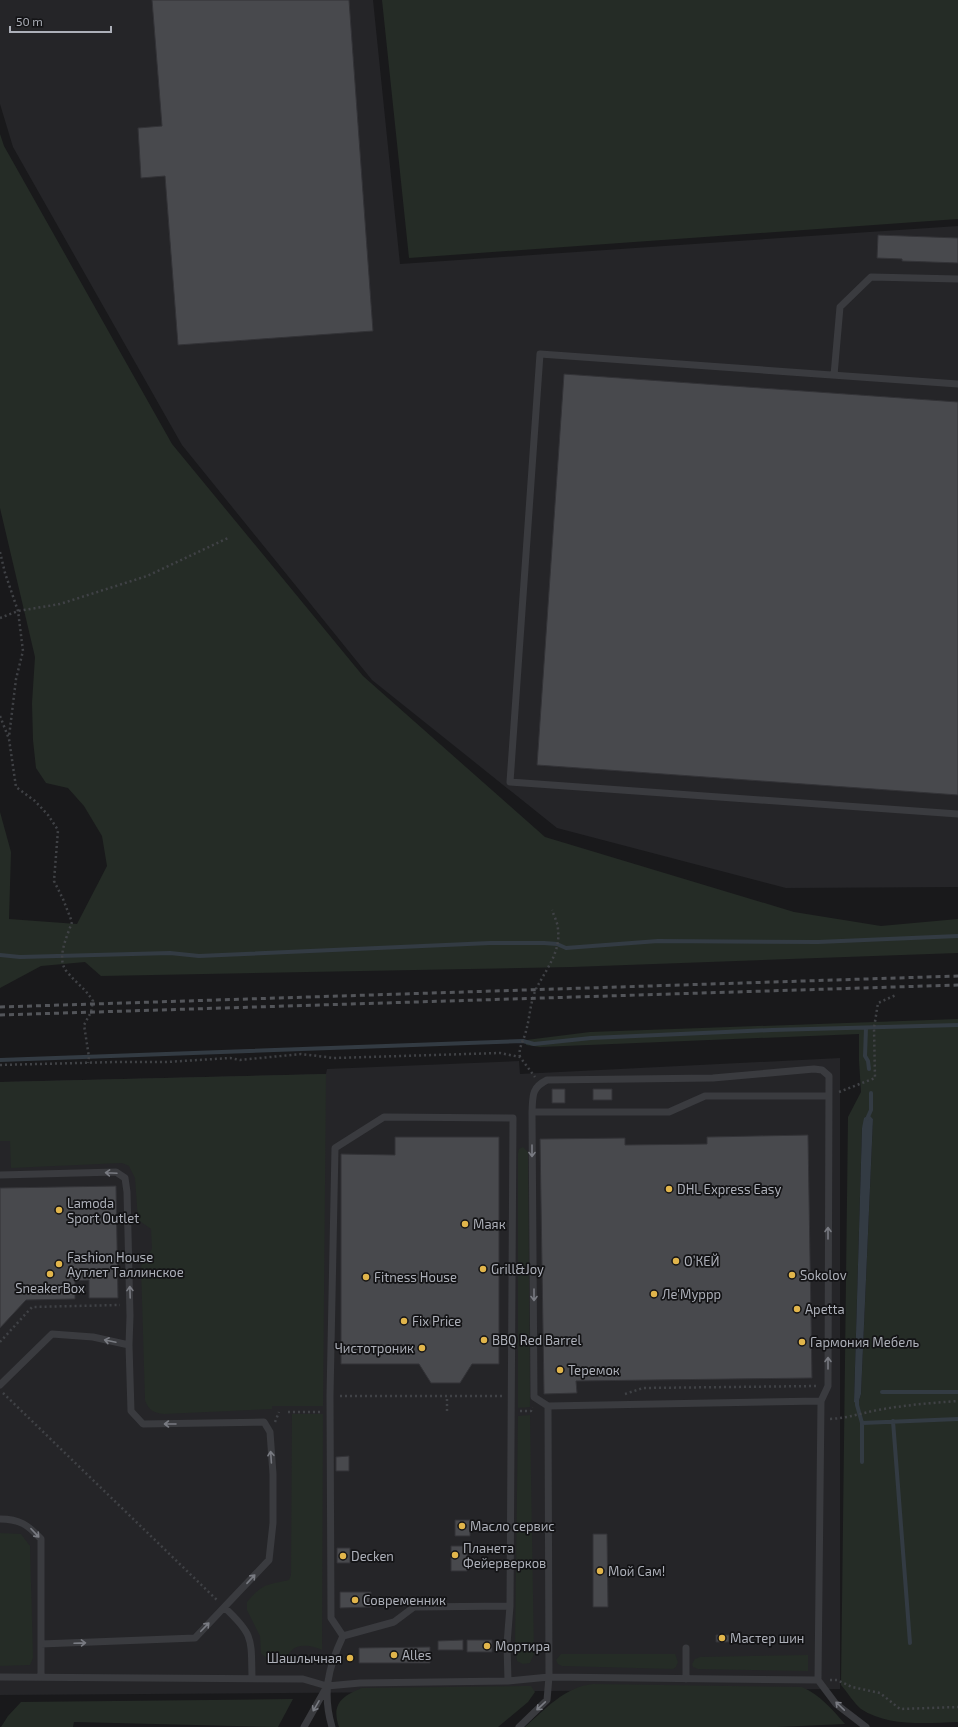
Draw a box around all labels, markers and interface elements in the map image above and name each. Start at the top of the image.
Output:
scale bar [10,8,111,34]
text: 50 m [16,14,43,28]
one-way arrow [529,1144,536,1157]
one-way arrow [105,1169,118,1176]
place label: DHL Express Easy [677,1181,781,1197]
marker: DHL Express Easy [664,1184,674,1194]
place label: Lamoda Sport Outlet [67,1195,139,1226]
marker: Lamoda Sport Outlet [54,1205,64,1215]
place label: Маяк [473,1216,506,1232]
marker: Маяк [460,1219,470,1229]
one-way arrow [824,1227,832,1240]
place label: Fashion House Аутлет Таллинское [67,1249,184,1280]
place label: О’КЕЙ [684,1253,720,1269]
marker: О’КЕЙ [671,1256,681,1266]
marker: Fashion House Аутлет Таллинское [54,1259,64,1269]
place label: Grill&Joy [491,1261,544,1277]
marker: Grill&Joy [478,1264,488,1274]
place label: Sokolov [800,1267,847,1283]
marker: SneakerBox [45,1269,55,1279]
place label: Fitness House [374,1269,457,1285]
marker: Sokolov [787,1270,797,1280]
marker: Fitness House [361,1272,371,1282]
place label: SneakerBox [15,1280,85,1296]
one-way arrow [126,1286,133,1299]
place label: Ле'Муррр [662,1286,721,1302]
one-way arrow [530,1288,538,1301]
marker: Ле'Муррр [649,1289,659,1299]
place label: Apetta [805,1301,845,1317]
marker: Apetta [792,1304,802,1314]
place label: Fix Price [412,1313,461,1329]
marker: Fix Price [399,1316,409,1326]
place label: BBQ Red Barrel [492,1332,581,1348]
place label: Гармония Мебель [810,1334,919,1350]
marker: BBQ Red Barrel [479,1335,489,1345]
one-way arrow [104,1337,117,1345]
marker: Гармония Мебель [797,1337,807,1347]
place label: Чистотроник [335,1340,414,1356]
marker: Чистотроник [417,1343,427,1353]
one-way arrow [824,1357,832,1370]
place label: Теремок [568,1362,620,1378]
marker: Теремок [555,1365,565,1375]
one-way arrow [164,1420,177,1428]
one-way arrow [268,1451,275,1464]
place label: Масло сервис [470,1518,555,1534]
marker: Масло сервис [457,1521,467,1531]
one-way arrow [30,1527,39,1537]
place label: Планета Фейерверков [463,1540,546,1571]
place label: Decken [351,1548,394,1564]
marker: Планета Фейерверков [450,1550,460,1560]
marker: Decken [338,1551,348,1561]
place label: Мой Сам! [608,1563,665,1579]
marker: Мой Сам! [595,1566,605,1576]
one-way arrow [247,1574,256,1584]
place label: Современник [363,1592,446,1608]
marker: Современник [350,1595,360,1605]
one-way arrow [200,1622,210,1632]
place label: Мастер шин [730,1630,804,1646]
marker: Мастер шин [717,1633,727,1643]
place label: Мортира [495,1638,550,1654]
one-way arrow [73,1639,86,1646]
marker: Мортира [482,1641,492,1651]
place label: Alles [402,1647,431,1663]
place label: Шашлычная [267,1650,342,1666]
marker: Alles [389,1650,399,1660]
marker: Шашлычная [345,1653,355,1663]
one-way arrow [311,1700,319,1712]
one-way arrow [536,1701,547,1710]
one-way arrow [835,1701,845,1711]

